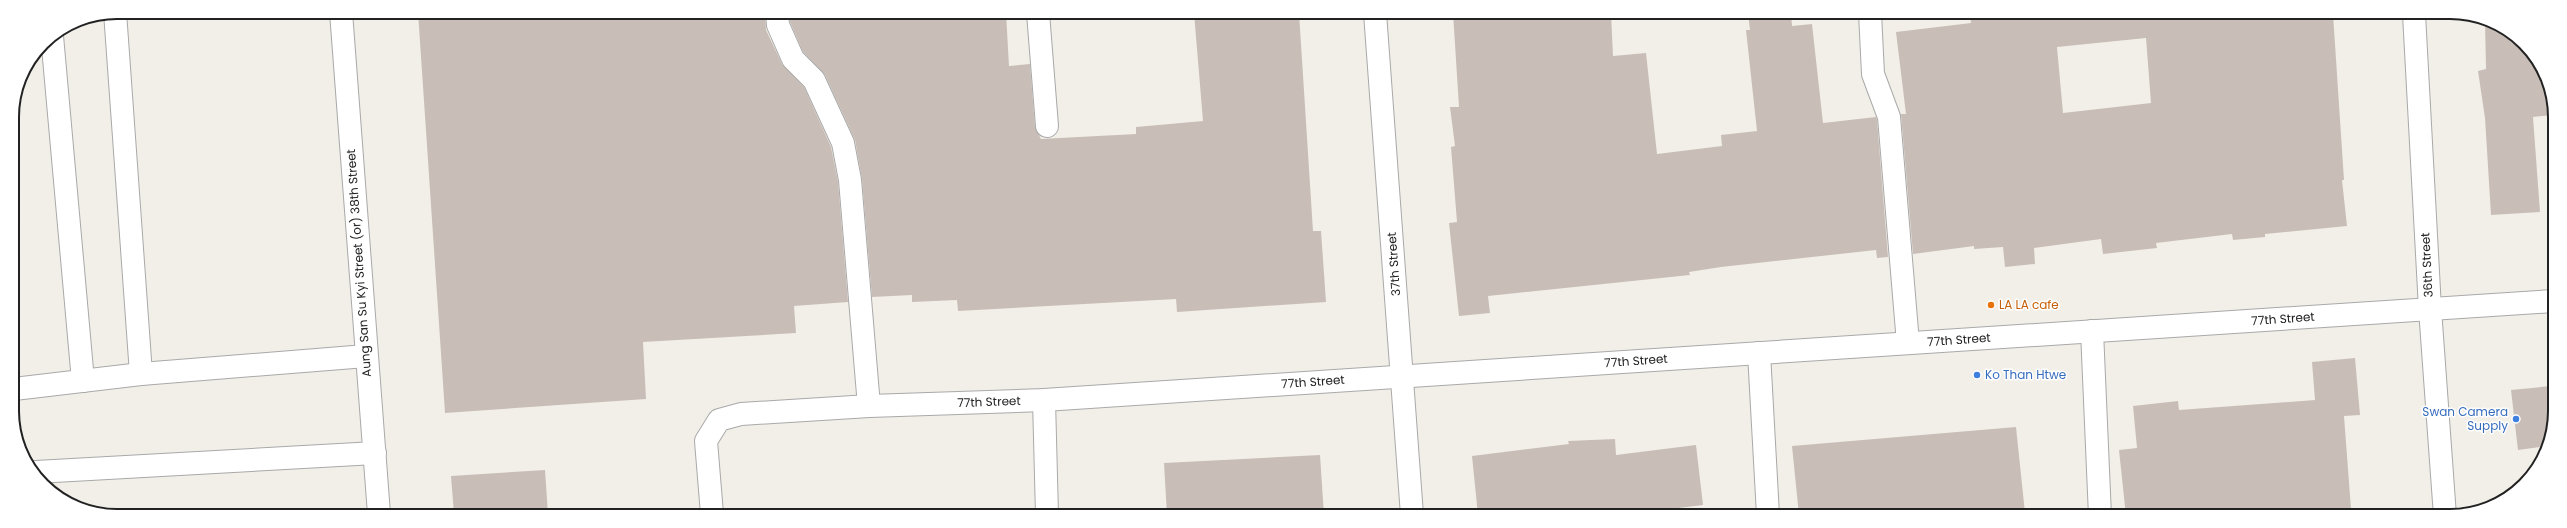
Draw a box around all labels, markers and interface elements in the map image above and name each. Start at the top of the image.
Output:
street label: Aung San Su Kyi Street (or) 38th Street [342,148,375,378]
street label: 37th Street [1383,232,1404,297]
street label: 36th Street [2416,232,2437,298]
place label: LA LA cafe [1999,296,2059,313]
marker: LA LA cafe [1986,300,1996,310]
street label: 77th Street [2251,308,2315,329]
street label: 77th Street [1927,329,1991,350]
street label: 77th Street [1604,350,1668,371]
place label: Ko Than Htwe [1985,366,2066,383]
marker: Ko Than Htwe [1972,370,1982,380]
street label: 77th Street [1281,371,1345,392]
street label: 77th Street [957,392,1021,411]
place label: Swan Camera Supply [2422,403,2508,434]
marker: Swan Camera Supply [2511,414,2521,424]

